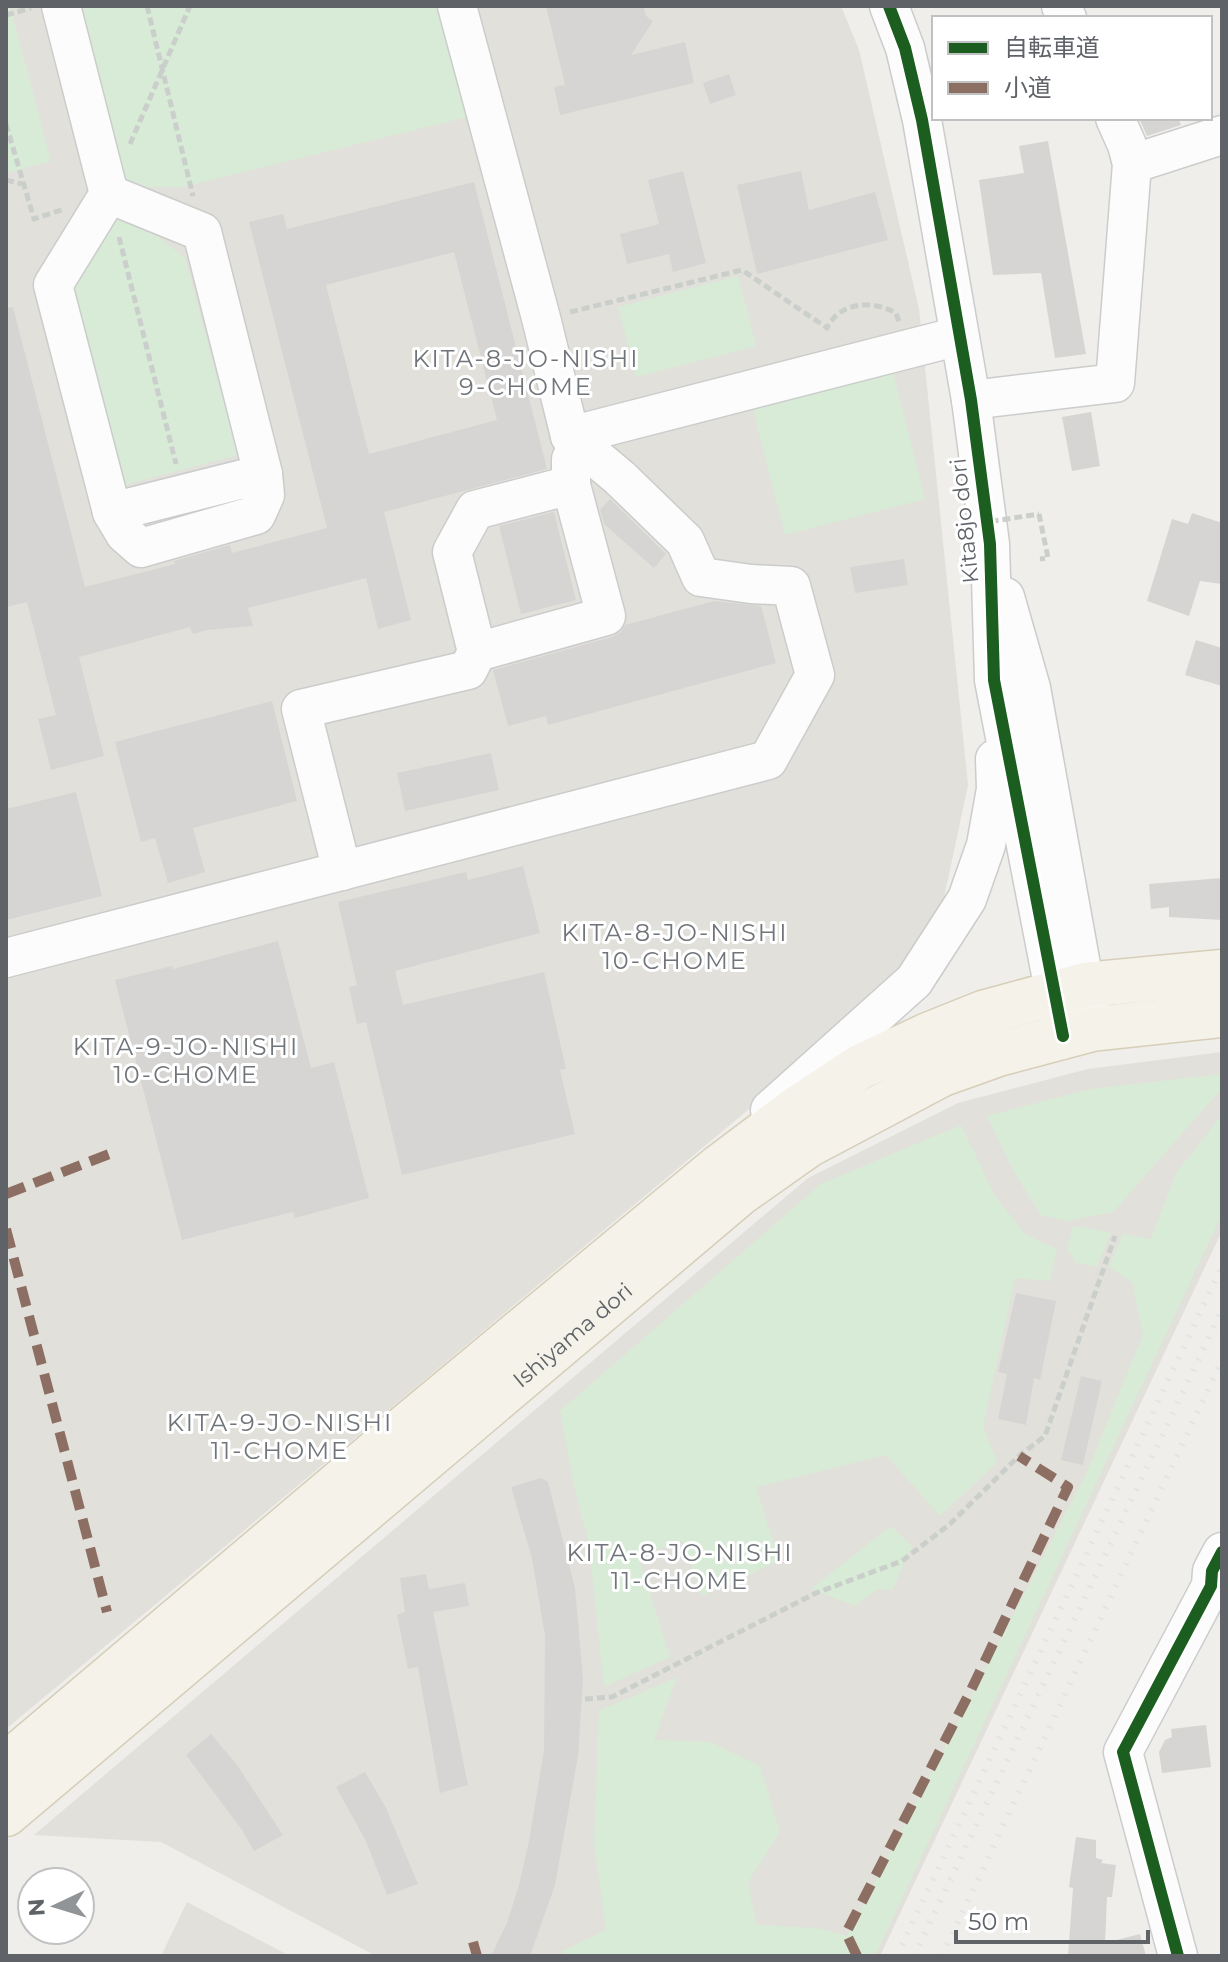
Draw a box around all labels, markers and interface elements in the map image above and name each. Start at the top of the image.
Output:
legend [932,16,1212,120]
text: 自転車道 [1004,33,1100,62]
text: 小道 [1004,73,1052,102]
district label: KITA-8-JO-NISHI 9-CHOME [412,344,640,401]
street label: Kita8jo dori [945,457,984,585]
district label: KITA-8-JO-NISHI 10-CHOME [561,918,789,975]
district label: KITA-9-JO-NISHI 10-CHOME [73,1032,299,1089]
street label: Ishiyama dori [508,1277,638,1393]
district label: KITA-9-JO-NISHI 11-CHOME [167,1408,393,1465]
district label: KITA-8-JO-NISHI 11-CHOME [566,1538,794,1595]
north arrow [16,1866,96,1946]
scale bar [956,1894,1148,1944]
text: N [22,1898,51,1917]
text: 50 m [968,1907,1029,1936]

